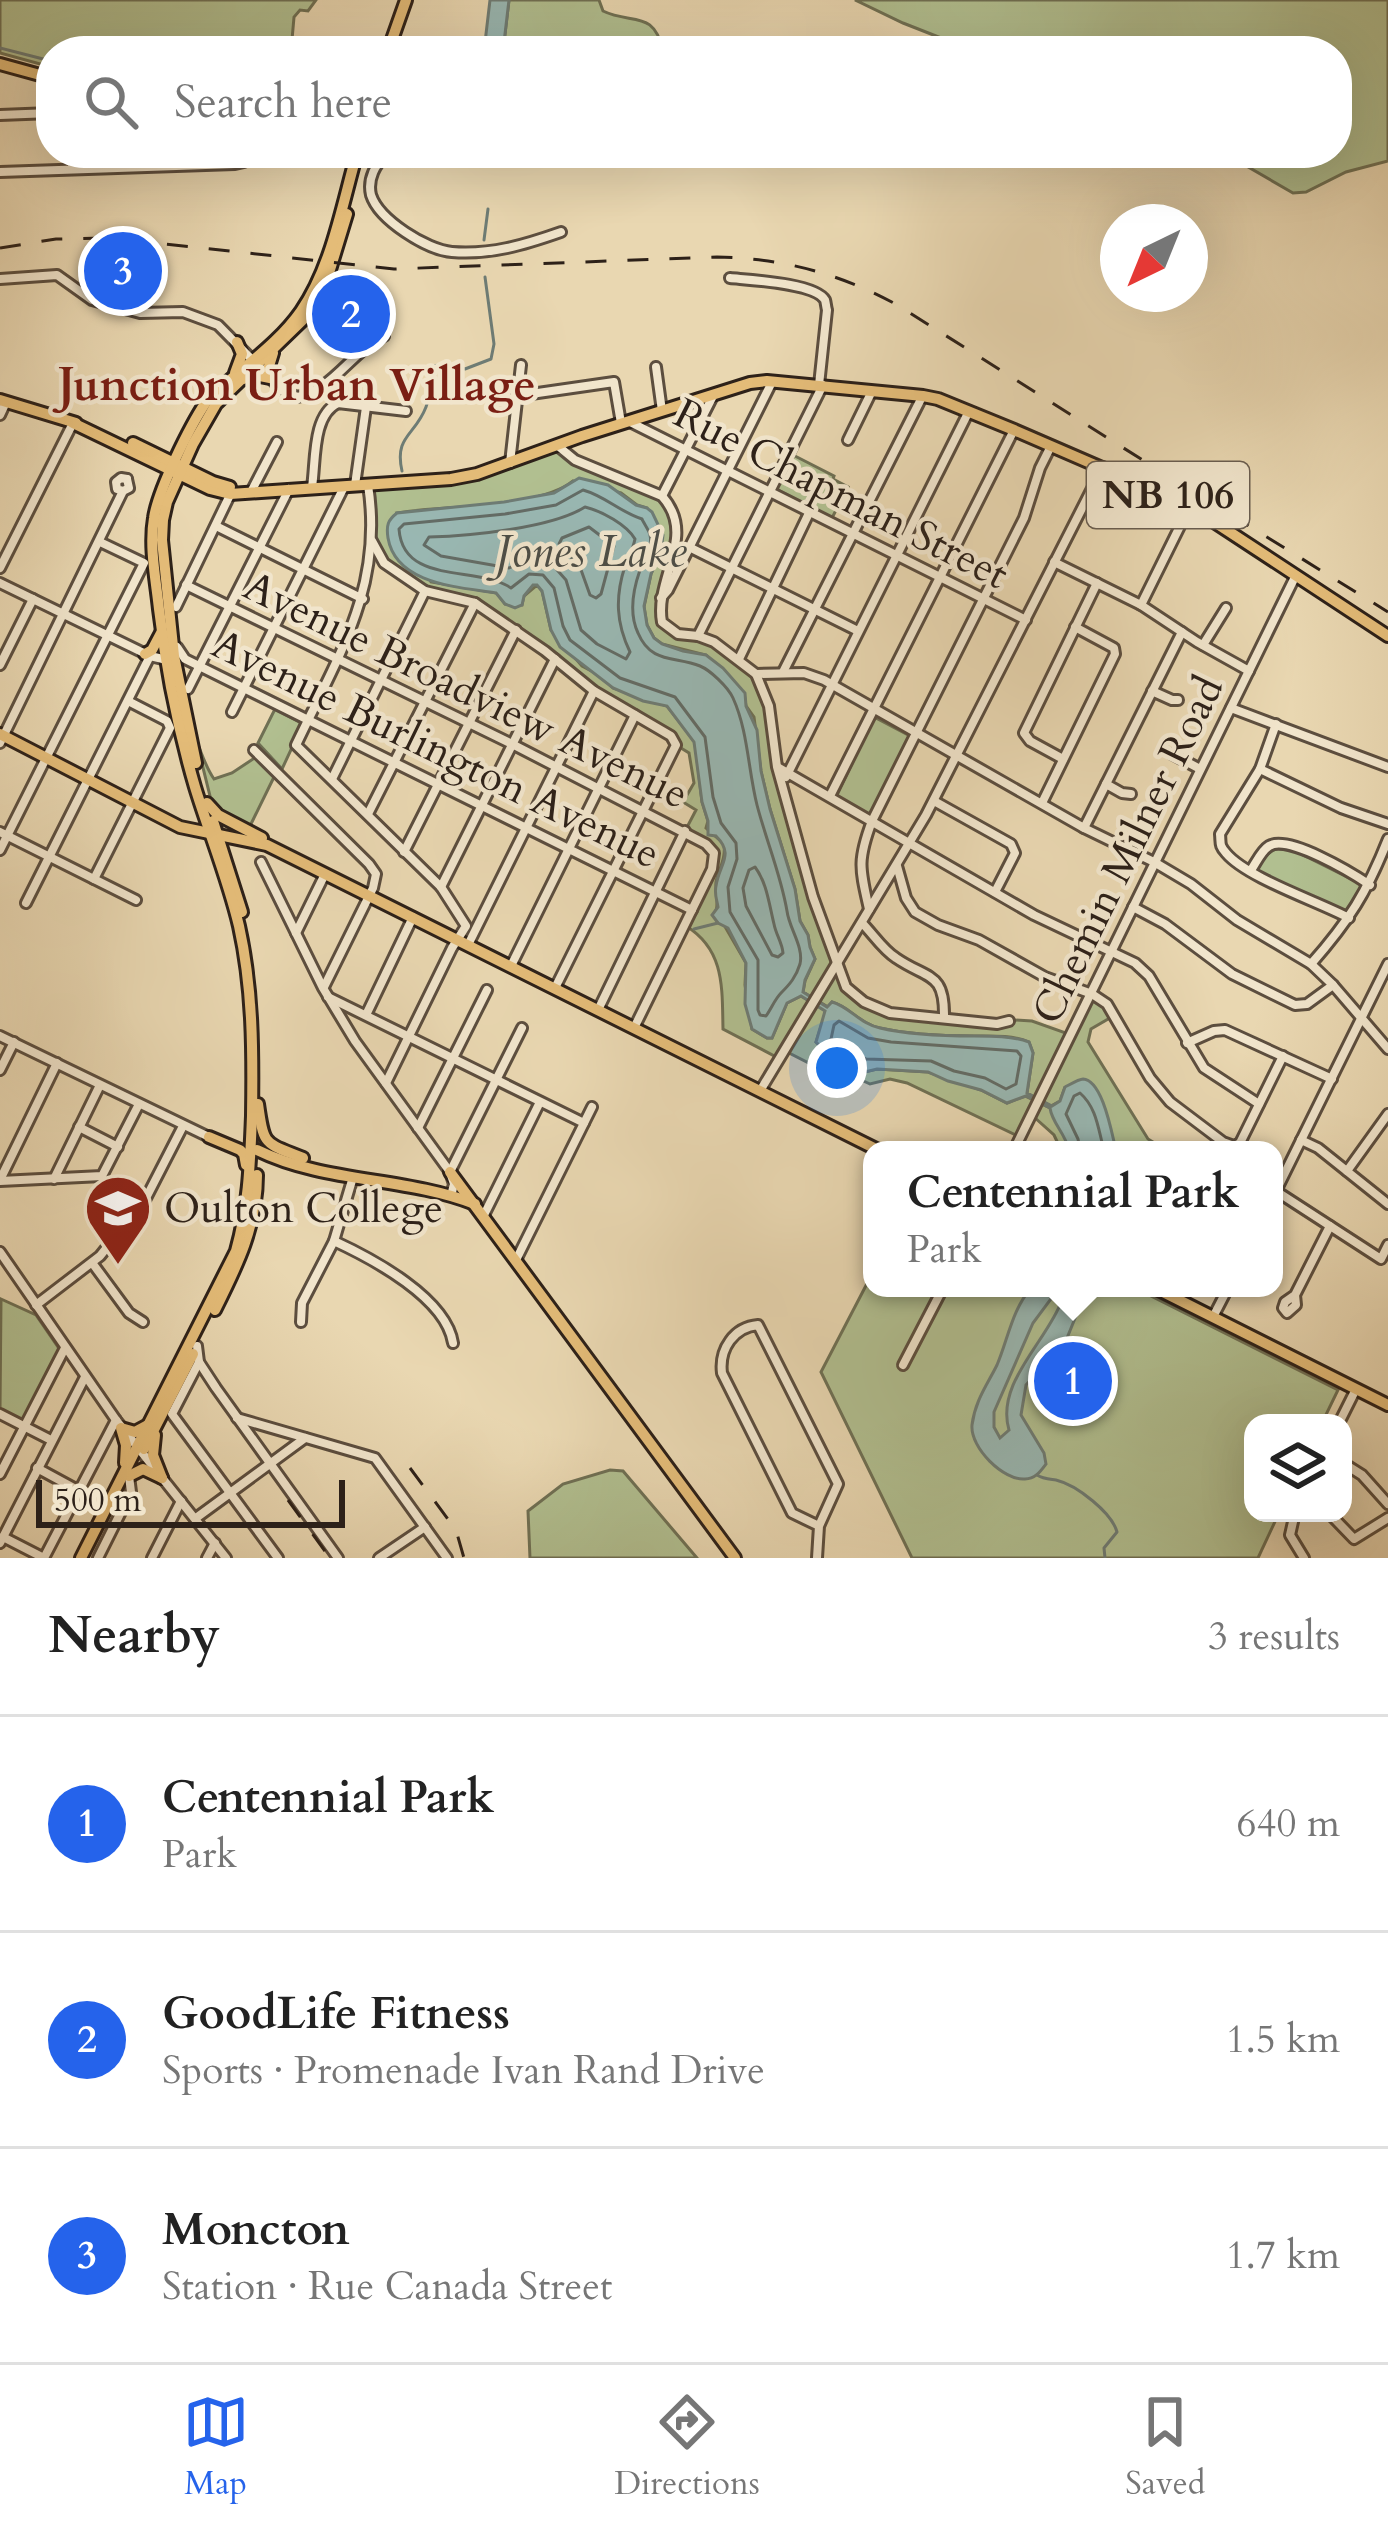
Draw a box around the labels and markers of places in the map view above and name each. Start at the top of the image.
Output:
pin: 3 [84,226,162,316]
pin: 2 [312,269,390,359]
school or university icon: Oulton College [83,1173,153,1267]
place label: Oulton College [164,1180,443,1237]
pin: 1 [1034,1336,1112,1426]

